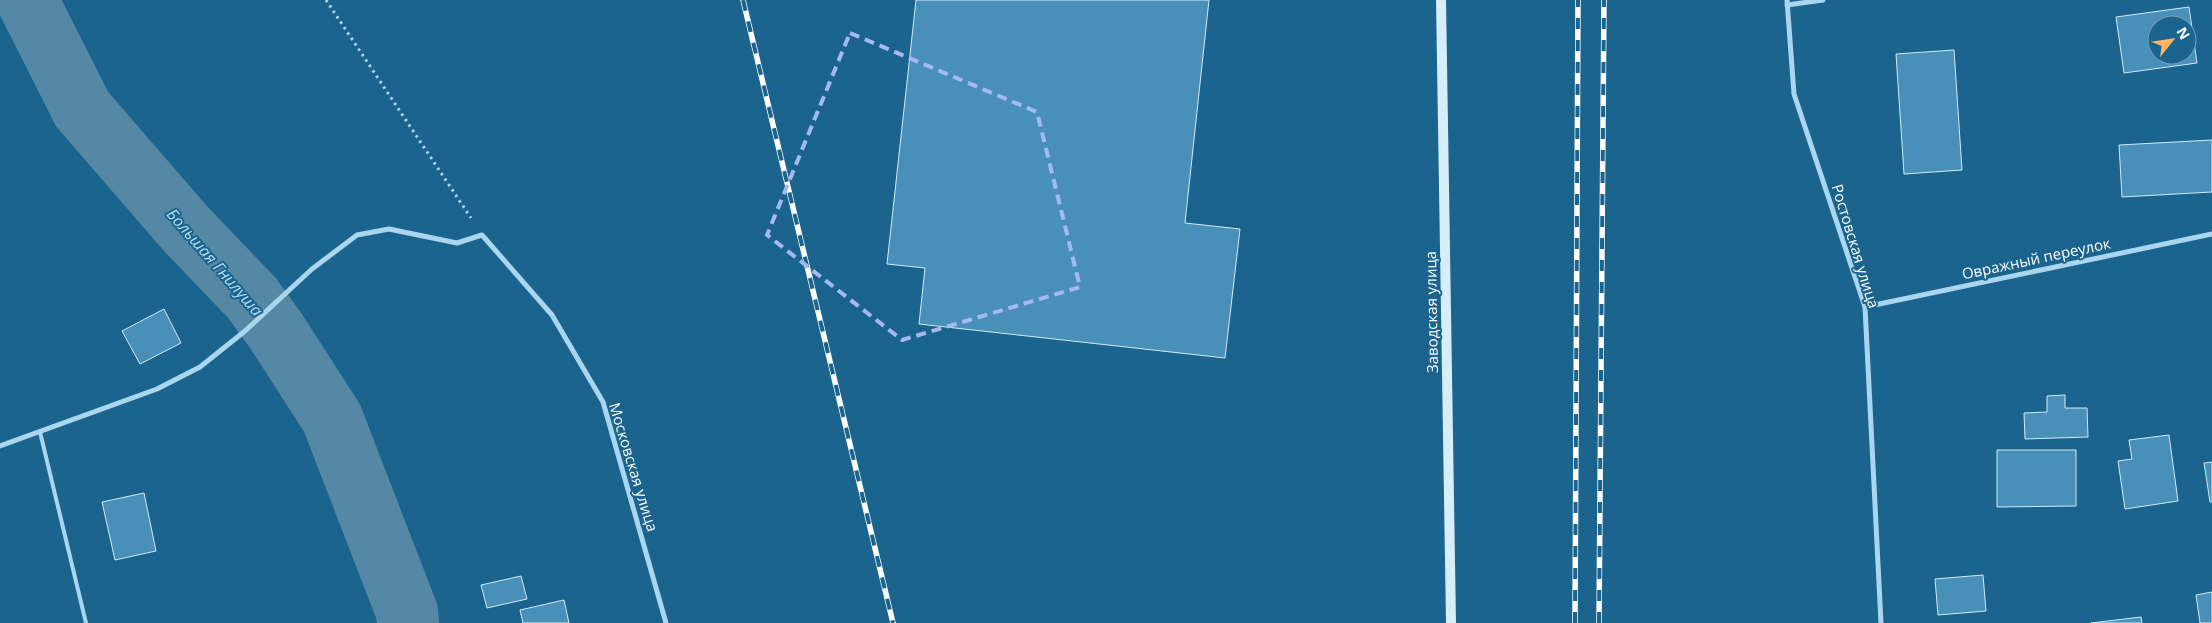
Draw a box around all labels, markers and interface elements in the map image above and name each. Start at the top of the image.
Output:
north arrow [2147,15,2197,65]
text: N [2173,24,2195,43]
street label: Ростовская улица [1828,182,1884,310]
water label: Большая Гнилуша [162,203,268,321]
street label: Овражный переулок [1960,232,2112,284]
street label: Заводская улица [1420,251,1442,373]
street label: Московская улица [605,400,663,534]

